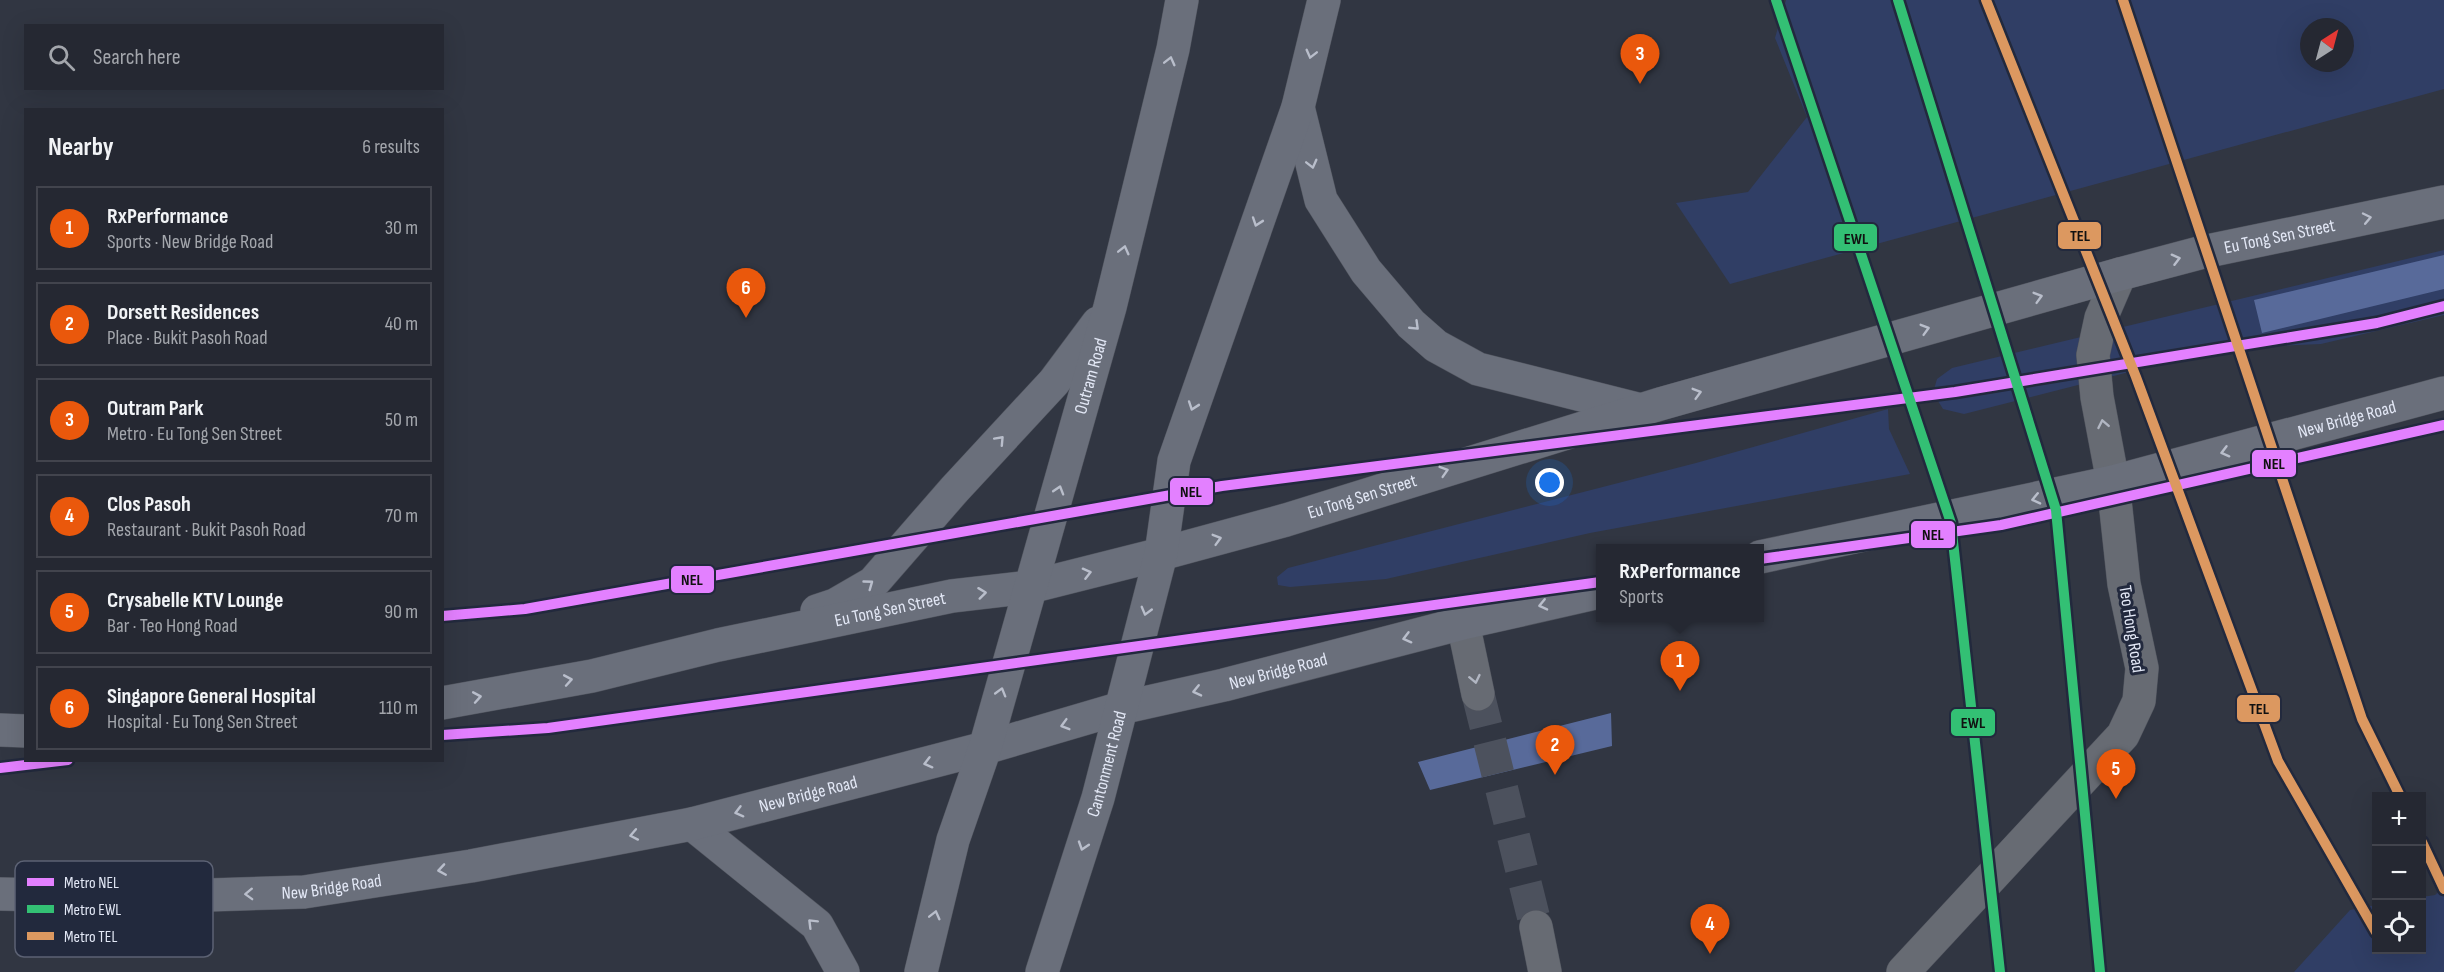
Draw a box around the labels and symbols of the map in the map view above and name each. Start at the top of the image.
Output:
north arrow [2300,18,2354,72]
pin: 3 [1620,34,1660,84]
one-way arrow [1305,48,1318,58]
one-way arrow [1163,56,1176,66]
one-way arrow [1305,159,1318,169]
one-way arrow [2362,212,2372,225]
street label: Eu Tong Sen Street [2222,215,2337,258]
one-way arrow [1252,216,1265,227]
line badge: TEL [2057,221,2102,250]
line badge: EWL [1833,223,1878,252]
text: TEL [2070,227,2091,246]
text: EWL [1844,230,1869,249]
one-way arrow [1117,245,1130,255]
one-way arrow [2171,254,2181,266]
pin: 6 [726,268,766,318]
one-way arrow [2032,292,2043,304]
one-way arrow [1407,319,1418,330]
one-way arrow [1919,324,1930,336]
street label: Outram Road [1070,336,1112,417]
one-way arrow [1692,388,1702,401]
street label: New Bridge Road [2296,396,2398,443]
one-way arrow [1188,400,1200,411]
one-way arrow [2097,420,2110,430]
one-way arrow [993,436,1004,447]
one-way arrow [2220,444,2230,457]
line badge: NEL [2251,449,2297,478]
text: NEL [2263,455,2286,474]
one-way arrow [1438,466,1449,478]
your location [1535,468,1564,497]
street label: Eu Tong Sen Street [1305,470,1420,524]
line badge: NEL [1169,477,1214,506]
text: NEL [1180,483,1203,502]
one-way arrow [1052,485,1064,496]
one-way arrow [2031,492,2041,505]
line badge: NEL [1910,520,1956,549]
text: NEL [1922,526,1945,545]
one-way arrow [1212,534,1222,546]
line badge: NEL [670,565,715,594]
one-way arrow [1082,567,1092,580]
text: NEL [681,571,704,590]
one-way arrow [862,580,873,591]
street label: Teo Hong Road [2114,584,2149,674]
one-way arrow [977,587,986,599]
street label: Eu Tong Sen Street [833,588,948,631]
one-way arrow [1539,598,1549,611]
one-way arrow [1141,606,1154,616]
one-way arrow [1402,631,1413,643]
pin: 1 [1660,642,1700,691]
street label: New Bridge Road [1227,649,1330,694]
one-way arrow [563,674,573,687]
one-way arrow [1468,674,1481,684]
one-way arrow [1193,684,1203,697]
one-way arrow [993,687,1006,697]
one-way arrow [471,691,481,704]
line badge: TEL [2236,694,2281,723]
text: TEL [2249,700,2270,719]
line badge: EWL [1950,708,1996,737]
street label: Cantonment Road [1083,709,1131,820]
text: EWL [1961,714,1986,733]
one-way arrow [1060,718,1071,730]
pin: 2 [1536,726,1574,775]
pin: 5 [2096,750,2136,799]
one-way arrow [923,755,933,768]
street label: New Bridge Road [757,772,860,817]
one-way arrow [734,804,744,817]
one-way arrow [629,828,639,841]
one-way arrow [1077,840,1090,851]
legend [15,861,213,957]
one-way arrow [438,864,447,876]
street label: New Bridge Road [281,870,383,904]
text: Metro NEL [64,874,119,893]
one-way arrow [245,888,254,900]
text: Metro EWL [64,901,121,920]
pin: 4 [1690,904,1730,954]
one-way arrow [927,910,940,920]
one-way arrow [809,919,819,930]
text: Metro TEL [64,928,117,947]

